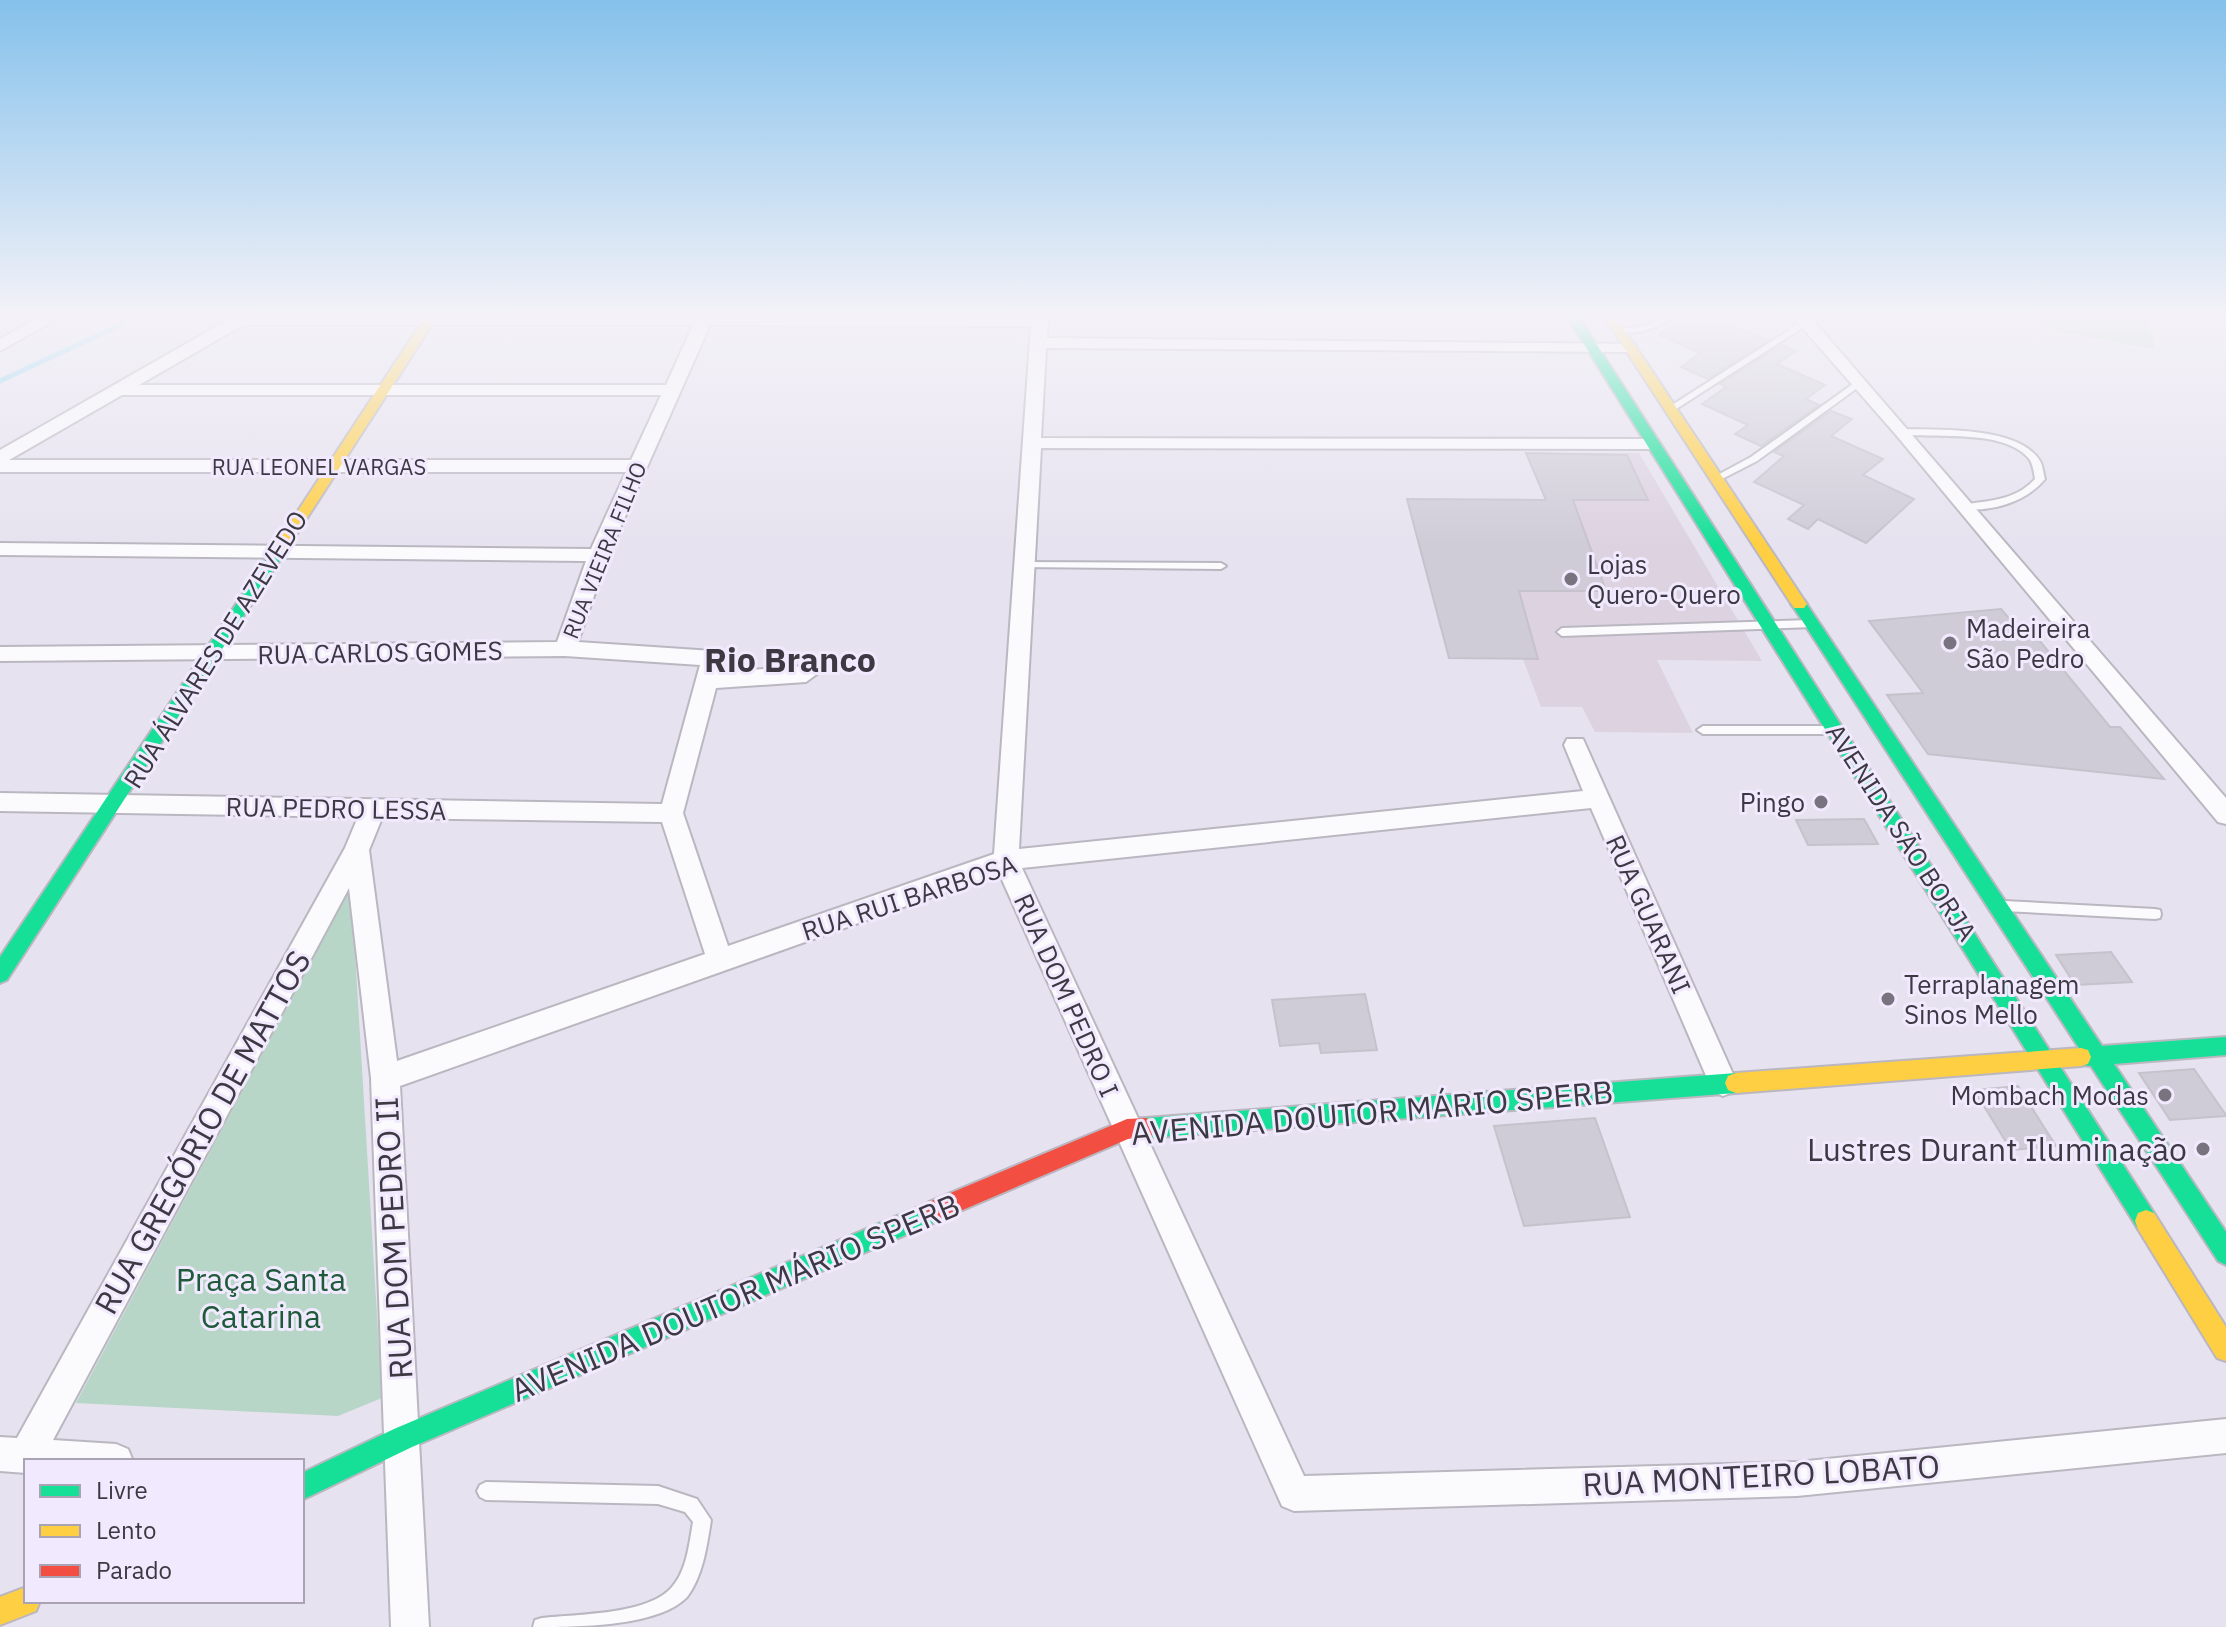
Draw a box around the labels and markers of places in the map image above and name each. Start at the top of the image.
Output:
place label: Lojas Quero-Quero [1587,547,1741,611]
marker: Lojas Quero-Quero [1562,570,1580,588]
place label: Madeireira São Pedro [1966,611,2090,675]
marker: Madeireira São Pedro [1941,634,1959,652]
place label: Pingo [1740,785,1805,819]
marker: Pingo [1812,793,1830,811]
place label: Terraplanagem Sinos Mello [1904,967,2080,1031]
marker: Terraplanagem Sinos Mello [1879,990,1897,1008]
place label: Mombach Modas [1950,1078,2149,1112]
marker: Mombach Modas [2156,1086,2174,1104]
place label: Lustres Durant Iluminação [1807,1128,2187,1170]
marker: Lustres Durant Iluminação [2194,1140,2212,1158]

